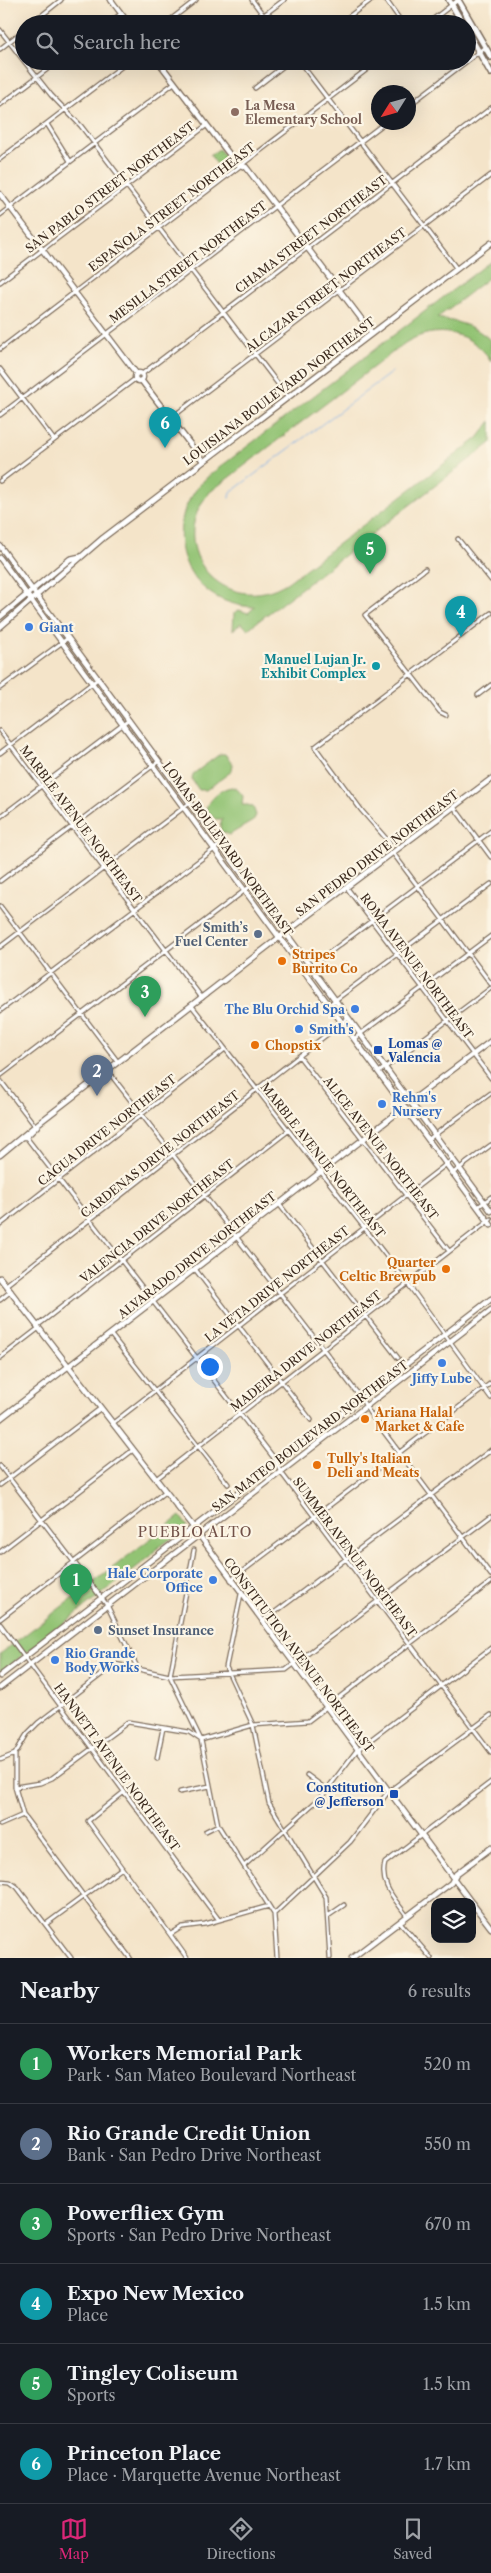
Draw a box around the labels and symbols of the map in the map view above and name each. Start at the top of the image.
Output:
north arrow [371,85,416,130]
place label: La Mesa Elementary School [245,98,362,127]
marker: La Mesa Elementary School [229,106,241,118]
street label: SAN PABLO STREET NORTHEAST [22,118,198,256]
street label: ESPAÑOLA STREET NORTHEAST [85,139,258,275]
street label: CHAMA STREET NORTHEAST [232,172,390,296]
street label: MESILLA STREET NORTHEAST [106,198,270,326]
street label: ALCAZAR STREET NORTHEAST [242,225,409,356]
street label: LOUISIANA BOULEVARD NORTHEAST [180,314,378,468]
pin: 6 [149,407,181,448]
pin: 5 [354,533,386,574]
pin: 4 [445,596,477,637]
place label: Giant [39,620,74,635]
marker: Giant [23,621,35,633]
place label: Manuel Lujan Jr. Exhibit Complex [261,652,366,681]
marker: Manuel Lujan Jr. Exhibit Complex [370,660,382,672]
street label: MARBLE AVENUE NORTHEAST [17,742,145,906]
street label: LOMAS BOULEVARD NORTHEAST [160,759,296,939]
street label: SAN PEDRO DRIVE NORTHEAST [292,787,462,919]
street label: ROMA AVENUE NORTHEAST [357,890,477,1042]
place label: Smith’s Fuel Center [175,920,248,949]
marker: Smith’s Fuel Center [252,928,264,940]
place label: Stripes Burrito Co [292,947,358,976]
marker: Stripes Burrito Co [276,955,288,967]
pin: 3 [129,976,161,1017]
place label: The Blu Orchid Spa [225,1002,346,1017]
marker: The Blu Orchid Spa [349,1003,361,1015]
place label: Smith's [309,1022,354,1037]
marker: Smith's [293,1023,305,1035]
place label: Lomas @ Valencia [387,1036,442,1065]
place label: Chopstix [265,1038,321,1053]
marker: Chopstix [249,1039,261,1051]
marker: Lomas @ Valencia [372,1044,384,1056]
pin: 2 [81,1055,113,1096]
street label: CAGUA DRIVE NORTHEAST [35,1071,179,1189]
street label: ALICE AVENUE NORTHEAST [320,1073,442,1223]
street label: MARBLE AVENUE NORTHEAST [258,1079,388,1241]
street label: CARDENAS DRIVE NORTHEAST [77,1087,243,1221]
place label: Rehm's Nursery [392,1090,443,1119]
marker: Rehm's Nursery [376,1098,388,1110]
street label: VALENCIA DRIVE NORTHEAST [76,1156,237,1287]
street label: ALVARADO DRIVE NORTHEAST [114,1189,279,1322]
street label: LA VETA DRIVE NORTHEAST [202,1223,352,1345]
place label: Quarter Celtic Brewpub [339,1255,436,1284]
marker: Quarter Celtic Brewpub [440,1263,452,1275]
street label: MADEIRA DRIVE NORTHEAST [227,1287,385,1415]
your location [197,1354,223,1380]
street label: SAN MATEO BOULEVARD NORTHEAST [209,1357,411,1515]
marker: Jiffy Lube [436,1357,448,1369]
place label: Jiffy Lube [410,1371,472,1386]
place label: Ariana Halal Market & Cafe [374,1405,464,1434]
marker: Ariana Halal Market & Cafe [359,1413,371,1425]
place label: Tully's Italian Deli and Meats [327,1451,420,1480]
marker: Tully's Italian Deli and Meats [311,1459,323,1471]
street label: SUMMER AVENUE NORTHEAST [290,1474,420,1640]
district label: PUEBLO ALTO [138,1523,252,1541]
street label: CONSTITUTION AVENUE NORTHEAST [221,1555,377,1755]
pin: 1 [60,1564,92,1605]
place label: Hale Corporate Office [107,1566,203,1595]
marker: Hale Corporate Office [207,1574,219,1586]
place label: Sunset Insurance [108,1623,214,1638]
marker: Sunset Insurance [92,1624,104,1636]
place label: Rio Grande Body Works [65,1646,140,1675]
marker: Rio Grande Body Works [49,1654,61,1666]
street label: HANNETT AVENUE NORTHEAST [51,1680,183,1854]
place label: Constitution @ Jefferson [306,1780,385,1809]
marker: Constitution @ Jefferson [388,1788,400,1800]

